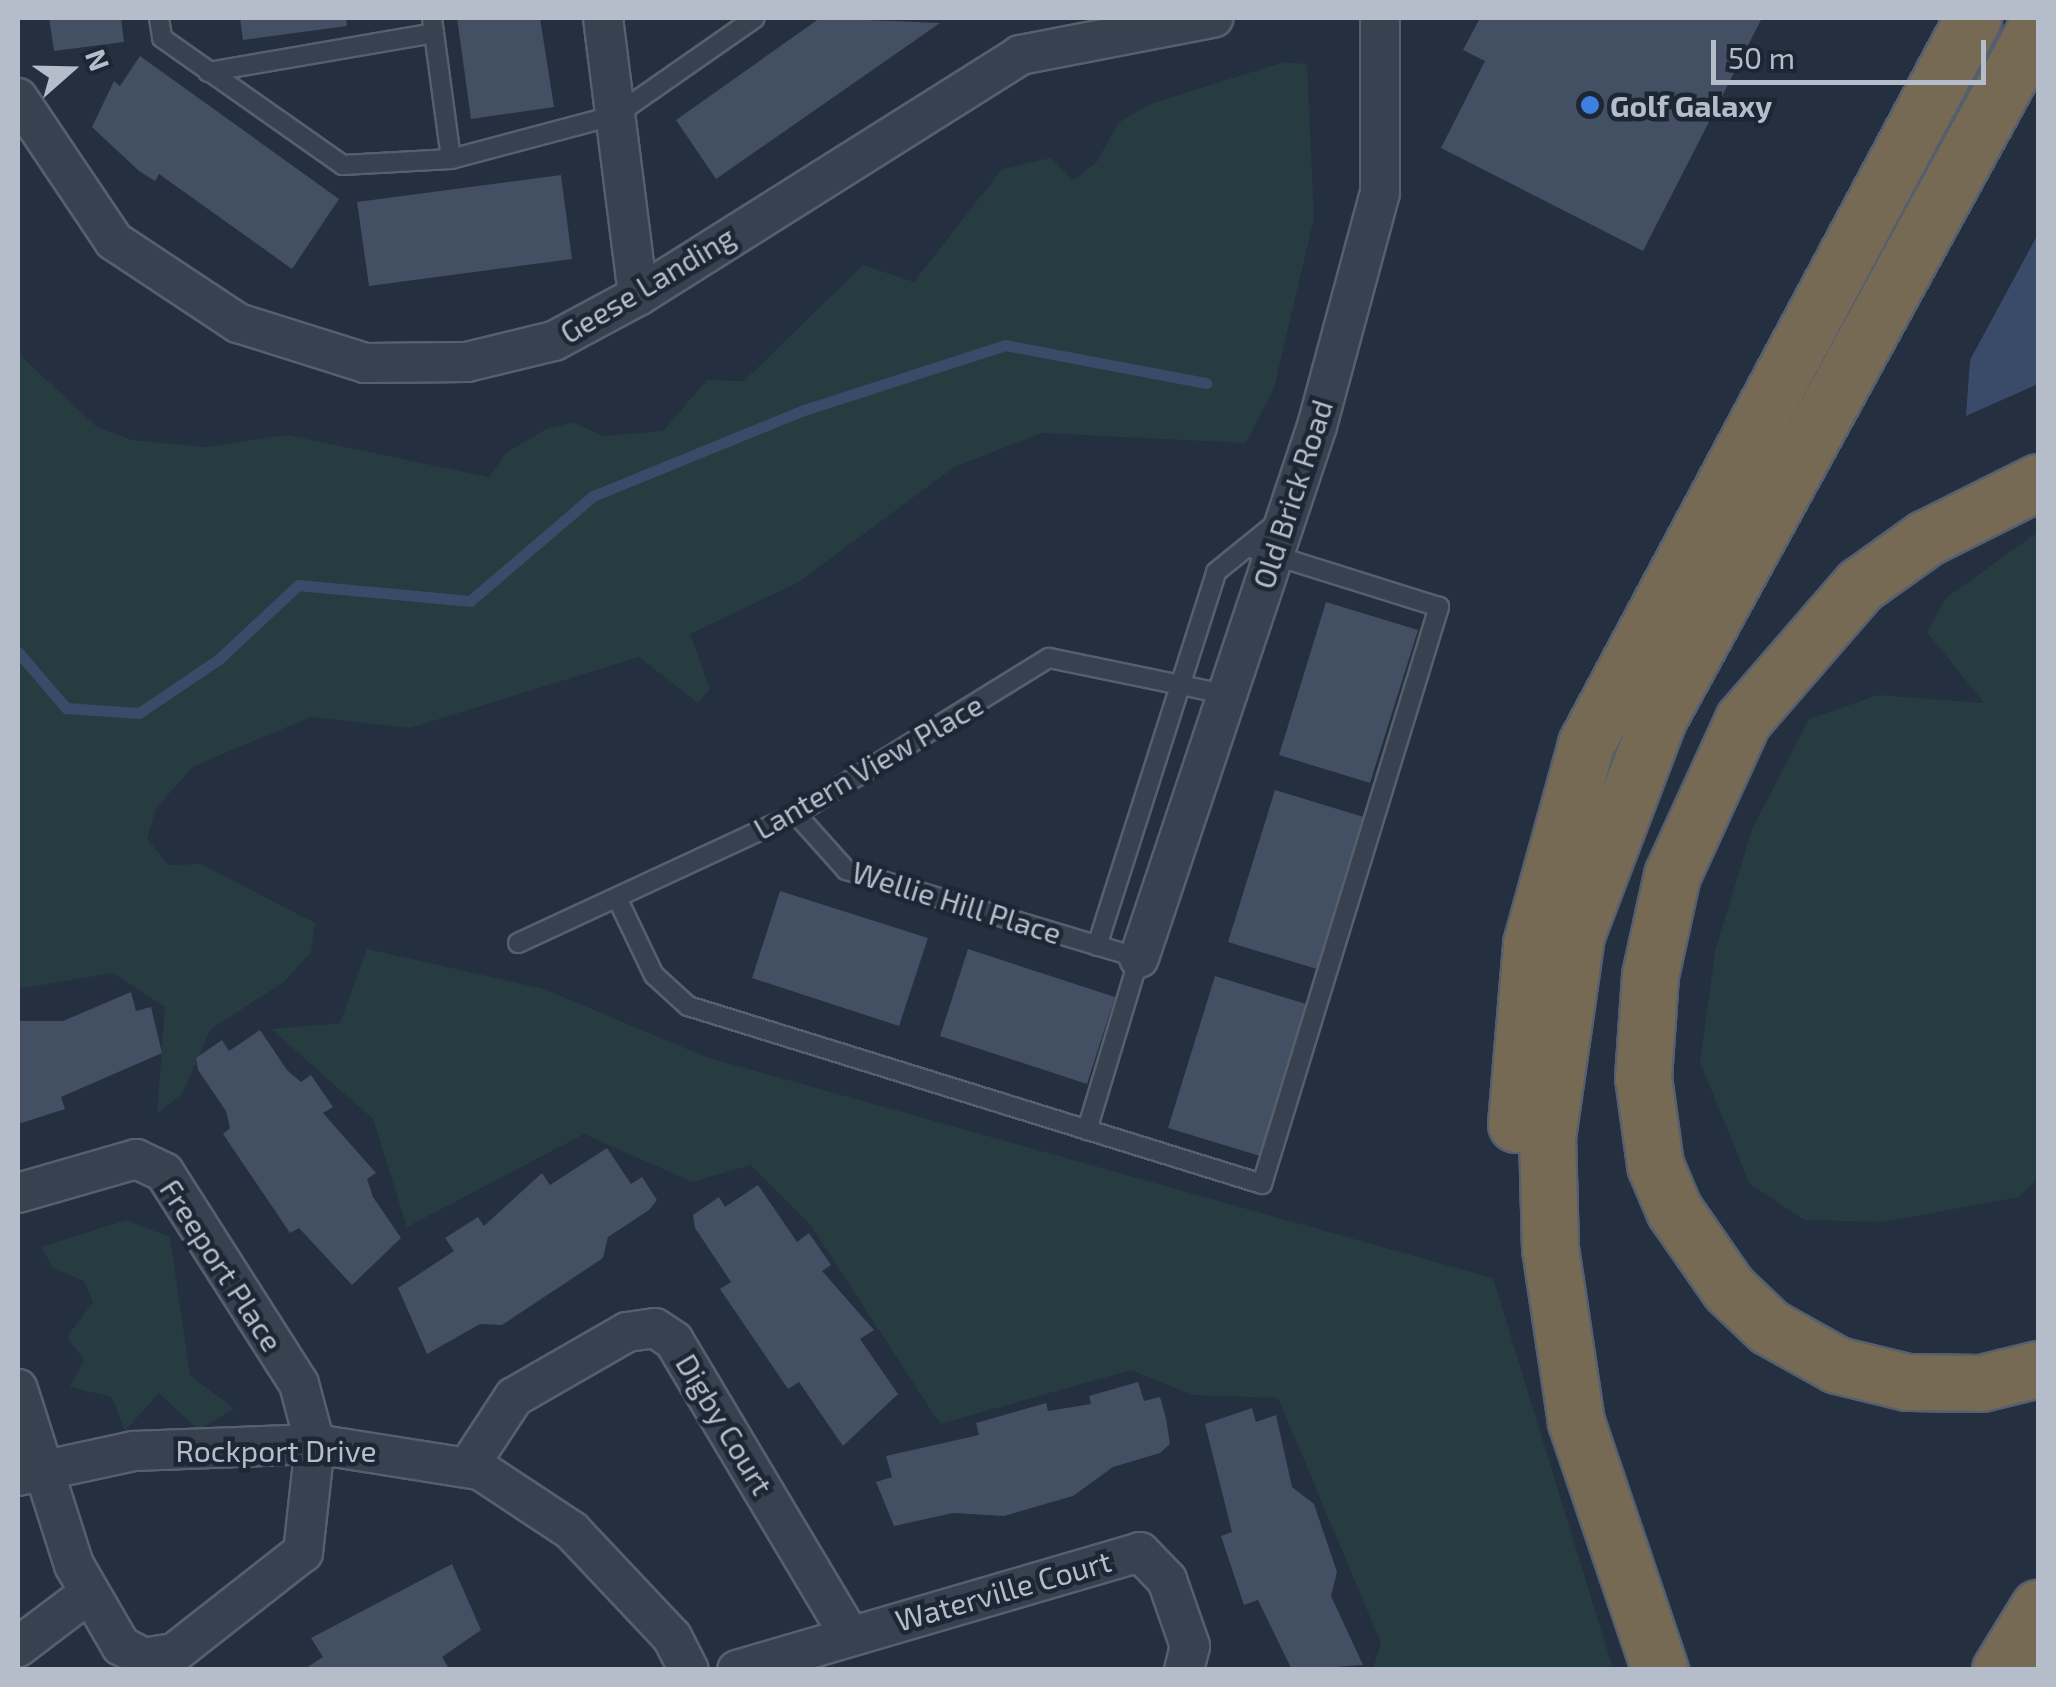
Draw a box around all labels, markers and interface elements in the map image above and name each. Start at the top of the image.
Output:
north arrow [20,20,120,120]
scale bar [1716,20,1991,82]
text: 50 m [1728,39,1795,75]
text: N [79,44,118,75]
place label: Golf Galaxy [1610,87,1773,123]
marker: Golf Galaxy [1579,94,1601,116]
street label: Geese Landing [553,218,741,350]
street label: Old Brick Road [1245,395,1339,593]
street label: Lantern View Place [746,685,990,847]
street label: Wellie Hill Place [848,853,1066,951]
street label: Freeport Place [153,1172,291,1358]
street label: Digby Court [669,1347,781,1501]
street label: Rockport Drive [175,1432,377,1468]
street label: Waterville Court [891,1542,1115,1638]

